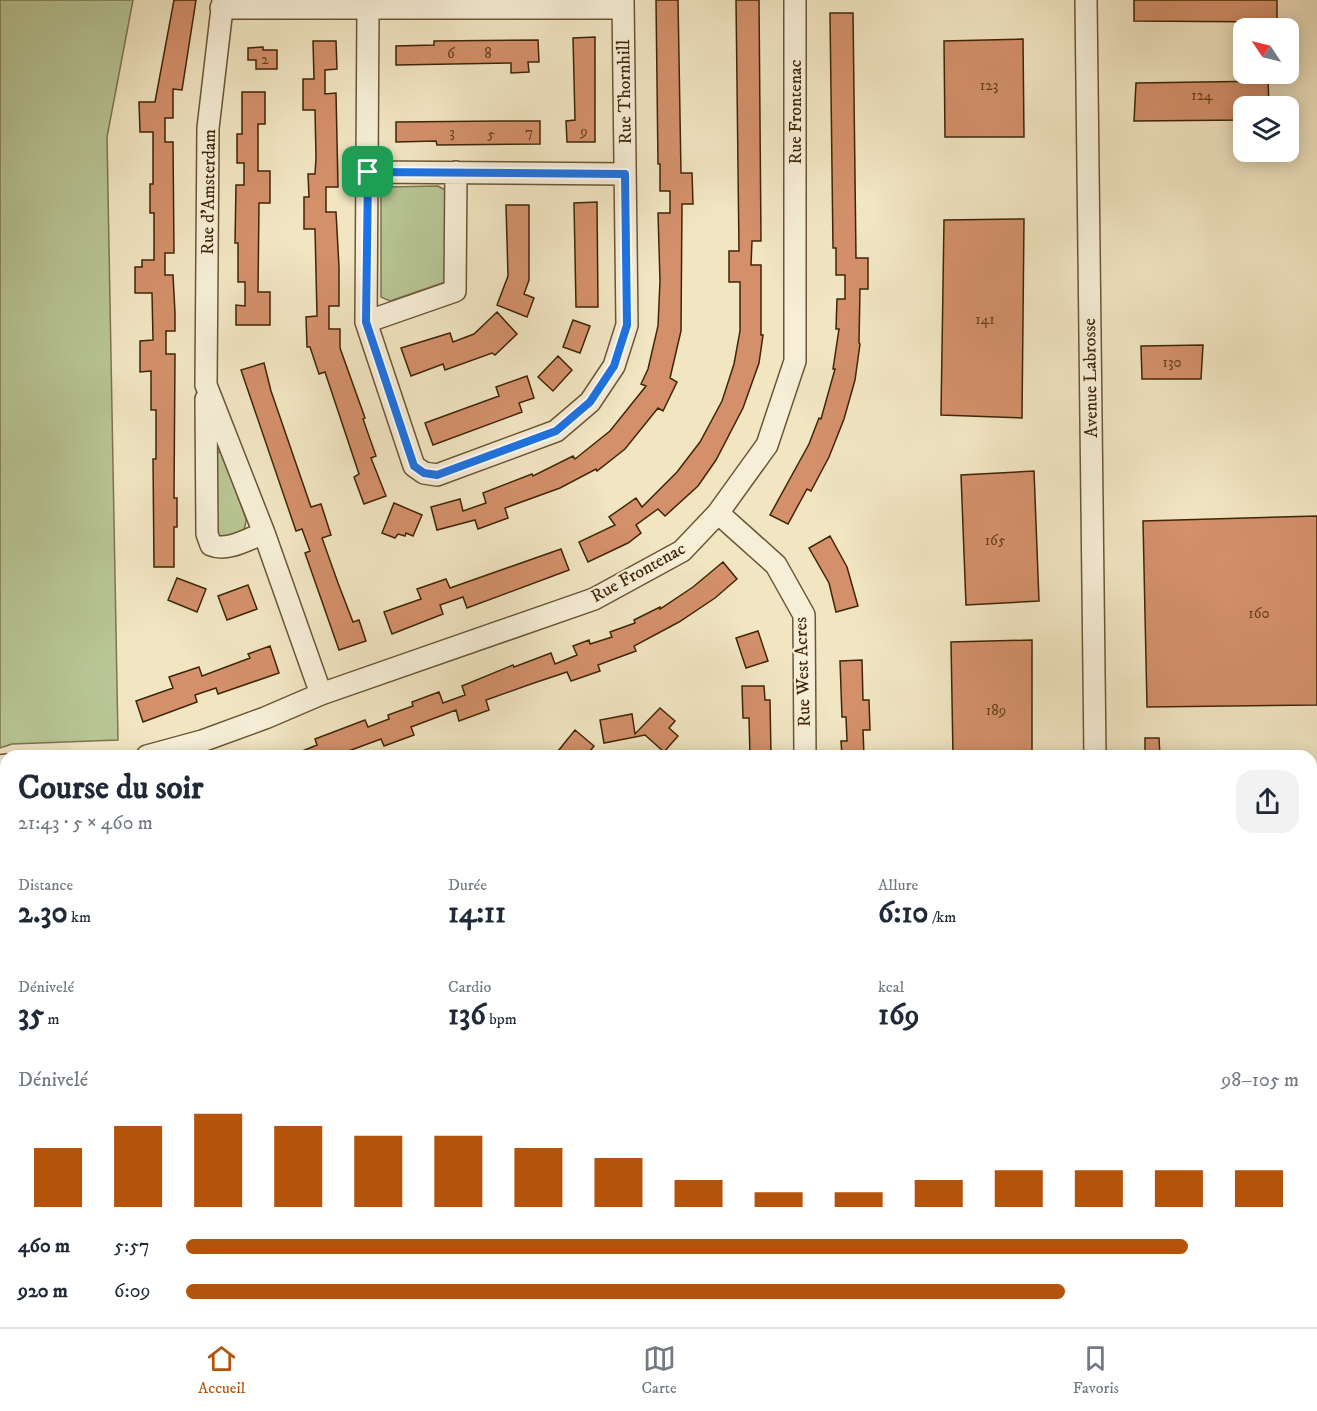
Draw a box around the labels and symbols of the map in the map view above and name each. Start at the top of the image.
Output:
north arrow [1233,18,1299,84]
street label: Rue Thornhill [613,39,637,145]
house number: 6 [447,44,456,63]
house number: 8 [484,44,492,63]
house number: 2 [261,50,269,69]
street label: Rue Frontenac [785,59,807,164]
house number: 123 [980,76,998,95]
house number: 124 [1191,86,1213,105]
house number: 9 [579,122,588,141]
house number: 3 [449,123,455,142]
house number: 7 [525,123,533,142]
house number: 5 [487,125,495,144]
street label: Rue d'Amsterdam [197,129,221,255]
pin [342,146,393,197]
house number: 141 [975,310,995,329]
street label: Avenue Labrosse [1079,318,1103,438]
house number: 130 [1162,353,1182,372]
house number: 165 [985,531,1006,550]
street label: Rue Frontenac [587,538,690,608]
house number: 160 [1248,604,1270,623]
street label: Rue West Acres [790,617,816,727]
house number: 189 [986,701,1006,720]

